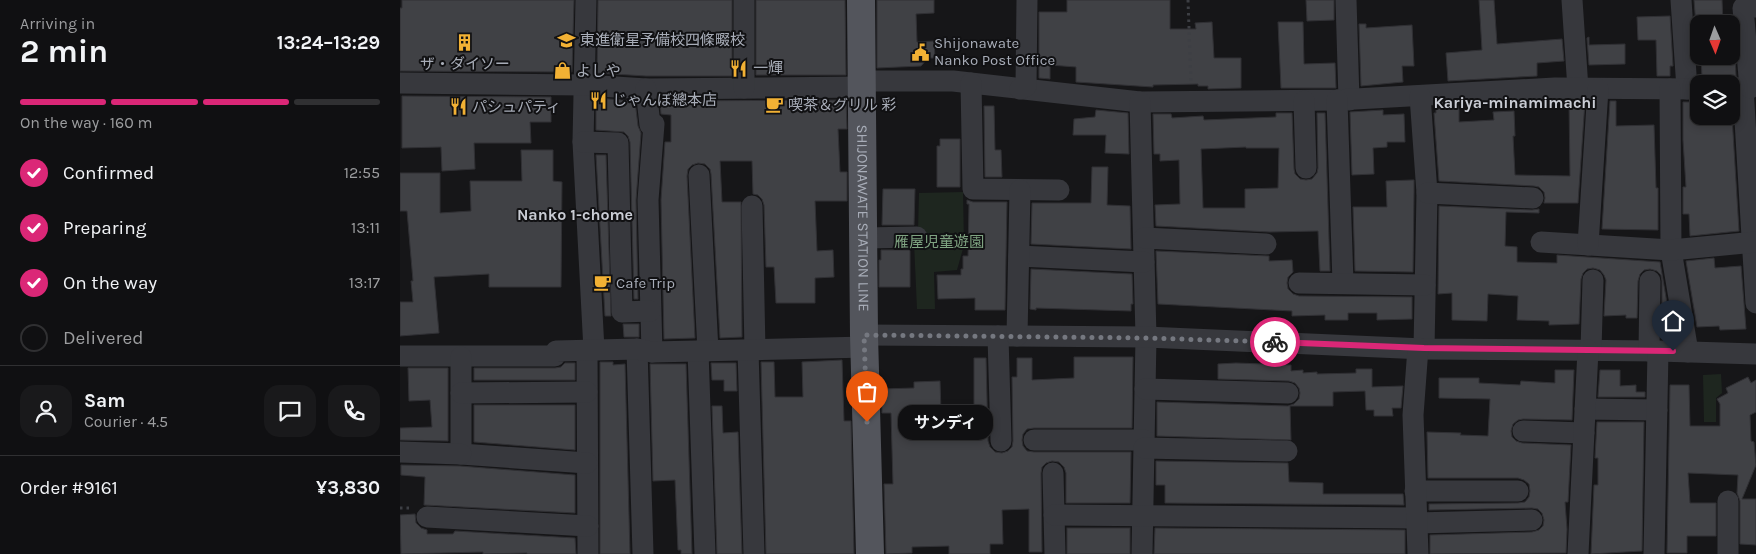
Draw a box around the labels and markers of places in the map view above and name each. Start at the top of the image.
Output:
school or university icon: 東進衛星予備校四條畷校 [556,30,576,50]
place label: 東進衛星予備校四條畷校 [580,31,745,49]
building icon: ザ・ダイソー [455,33,475,53]
place label: Shijonawate Nanko Post Office [934,34,1055,69]
public building icon: Shijonawate Nanko Post Office [910,42,930,62]
place label: ザ・ダイソー [420,55,510,73]
restaurant icon: 一輝 [729,58,749,78]
place label: 一輝 [753,59,783,77]
shop icon: よしや [552,61,572,81]
place label: よしや [576,62,621,80]
restaurant icon: じゃんぼ總本店 [588,90,608,110]
place label: じゃんぼ總本店 [612,91,717,109]
cafe icon: 喫茶＆グリル 彩 [764,95,784,115]
place label: 喫茶＆グリル 彩 [788,96,897,114]
restaurant icon: パシュパティ [448,97,468,117]
place label: パシュパティ [472,98,561,116]
cafe icon: Cafe Trip [592,273,612,293]
place label: Cafe Trip [616,274,675,292]
pin [1652,300,1694,351]
pin [846,371,888,422]
callout: サンディ [897,404,992,440]

